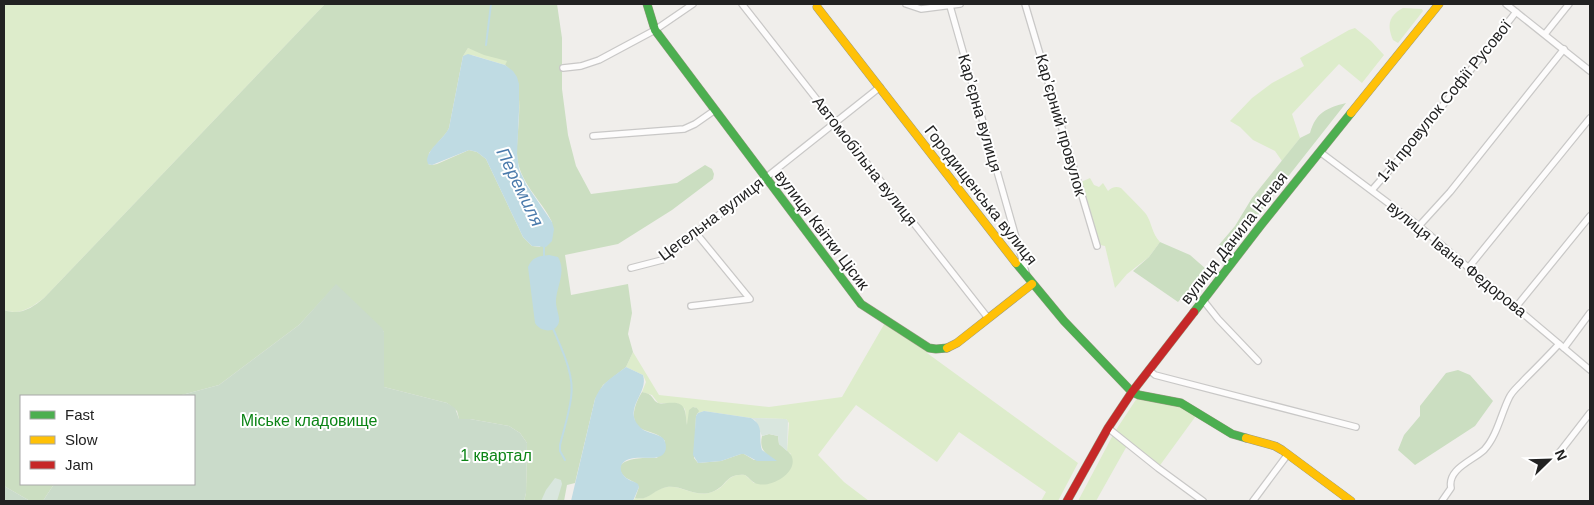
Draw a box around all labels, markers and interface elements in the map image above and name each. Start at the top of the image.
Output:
street label: 1-й провулок Софії Русової [1374,16,1515,185]
street label: Карʼєрна вулиця [955,52,1005,174]
street label: Карʼєрний провулок [1033,52,1090,199]
street label: Автомобільна вулиця [809,93,921,229]
street label: Городищенська вулиця [921,122,1041,268]
water label: Перемиля [492,144,548,230]
street label: вулиця Квітки Цісик [772,167,873,294]
street label: вулиця Данила Нечая [1177,169,1291,307]
street label: Цегельна вулиця [655,174,767,264]
street label: вулиця Івана Федорова [1384,198,1530,320]
legend [20,395,195,485]
text: Fast [65,406,95,423]
park label: Міське кладовище [241,412,377,429]
text: Slow [65,431,98,448]
north arrow [1524,435,1574,485]
park label: 1 квартал [460,447,532,464]
text: N [1552,447,1570,463]
text: Jam [65,456,93,473]

